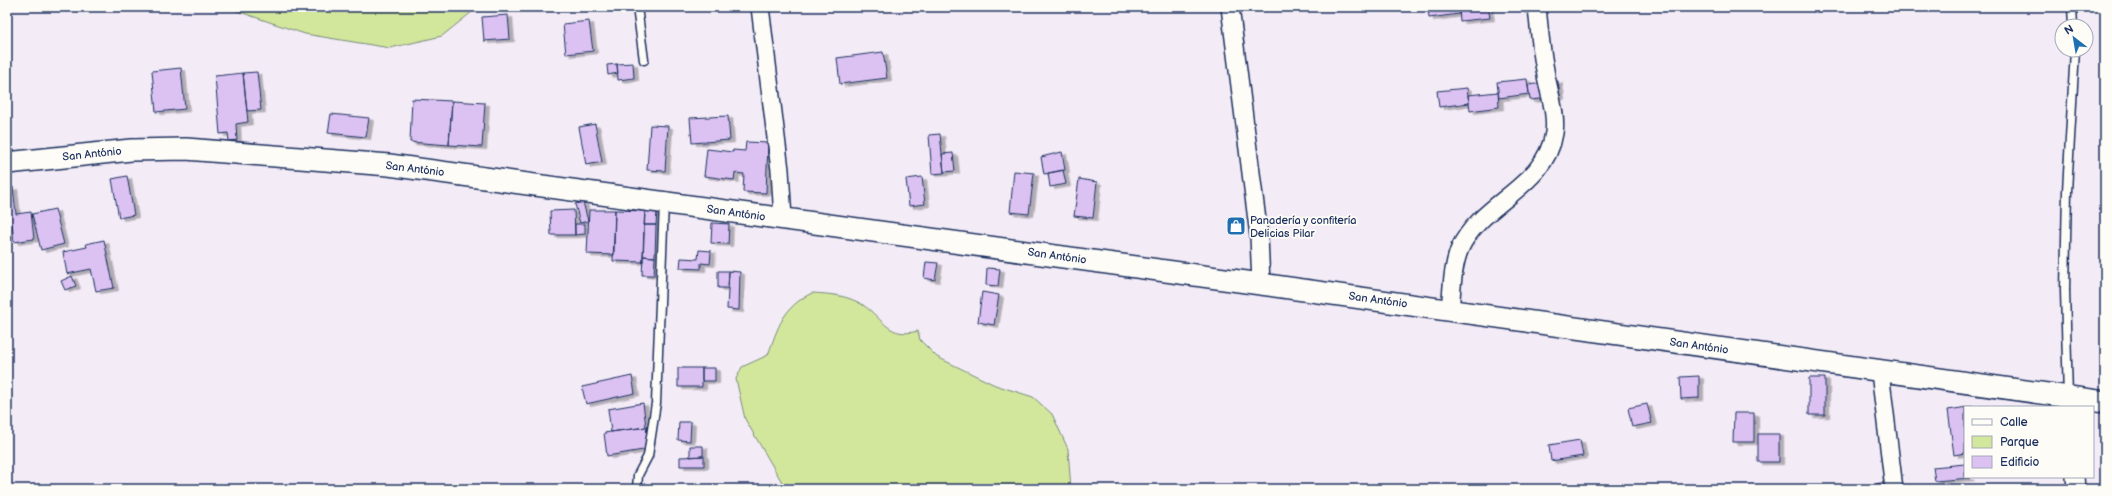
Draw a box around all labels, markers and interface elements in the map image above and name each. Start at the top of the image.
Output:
north arrow [2054,18,2094,58]
text: N [2062,22,2076,38]
street label: San António [62,144,122,164]
street label: San António [385,159,445,179]
street label: San António [706,202,766,224]
place label: Panadería y confitería Delicias Pilar [1250,214,1357,240]
shop icon: Panadería y confitería Delicias Pilar [1225,215,1247,237]
street label: San António [1027,245,1087,267]
street label: San António [1348,289,1408,311]
street label: San António [1669,335,1729,357]
legend [1964,406,2094,478]
text: Calle [2000,415,2028,430]
text: Parque [2000,435,2039,450]
text: Edificio [2000,455,2040,470]

